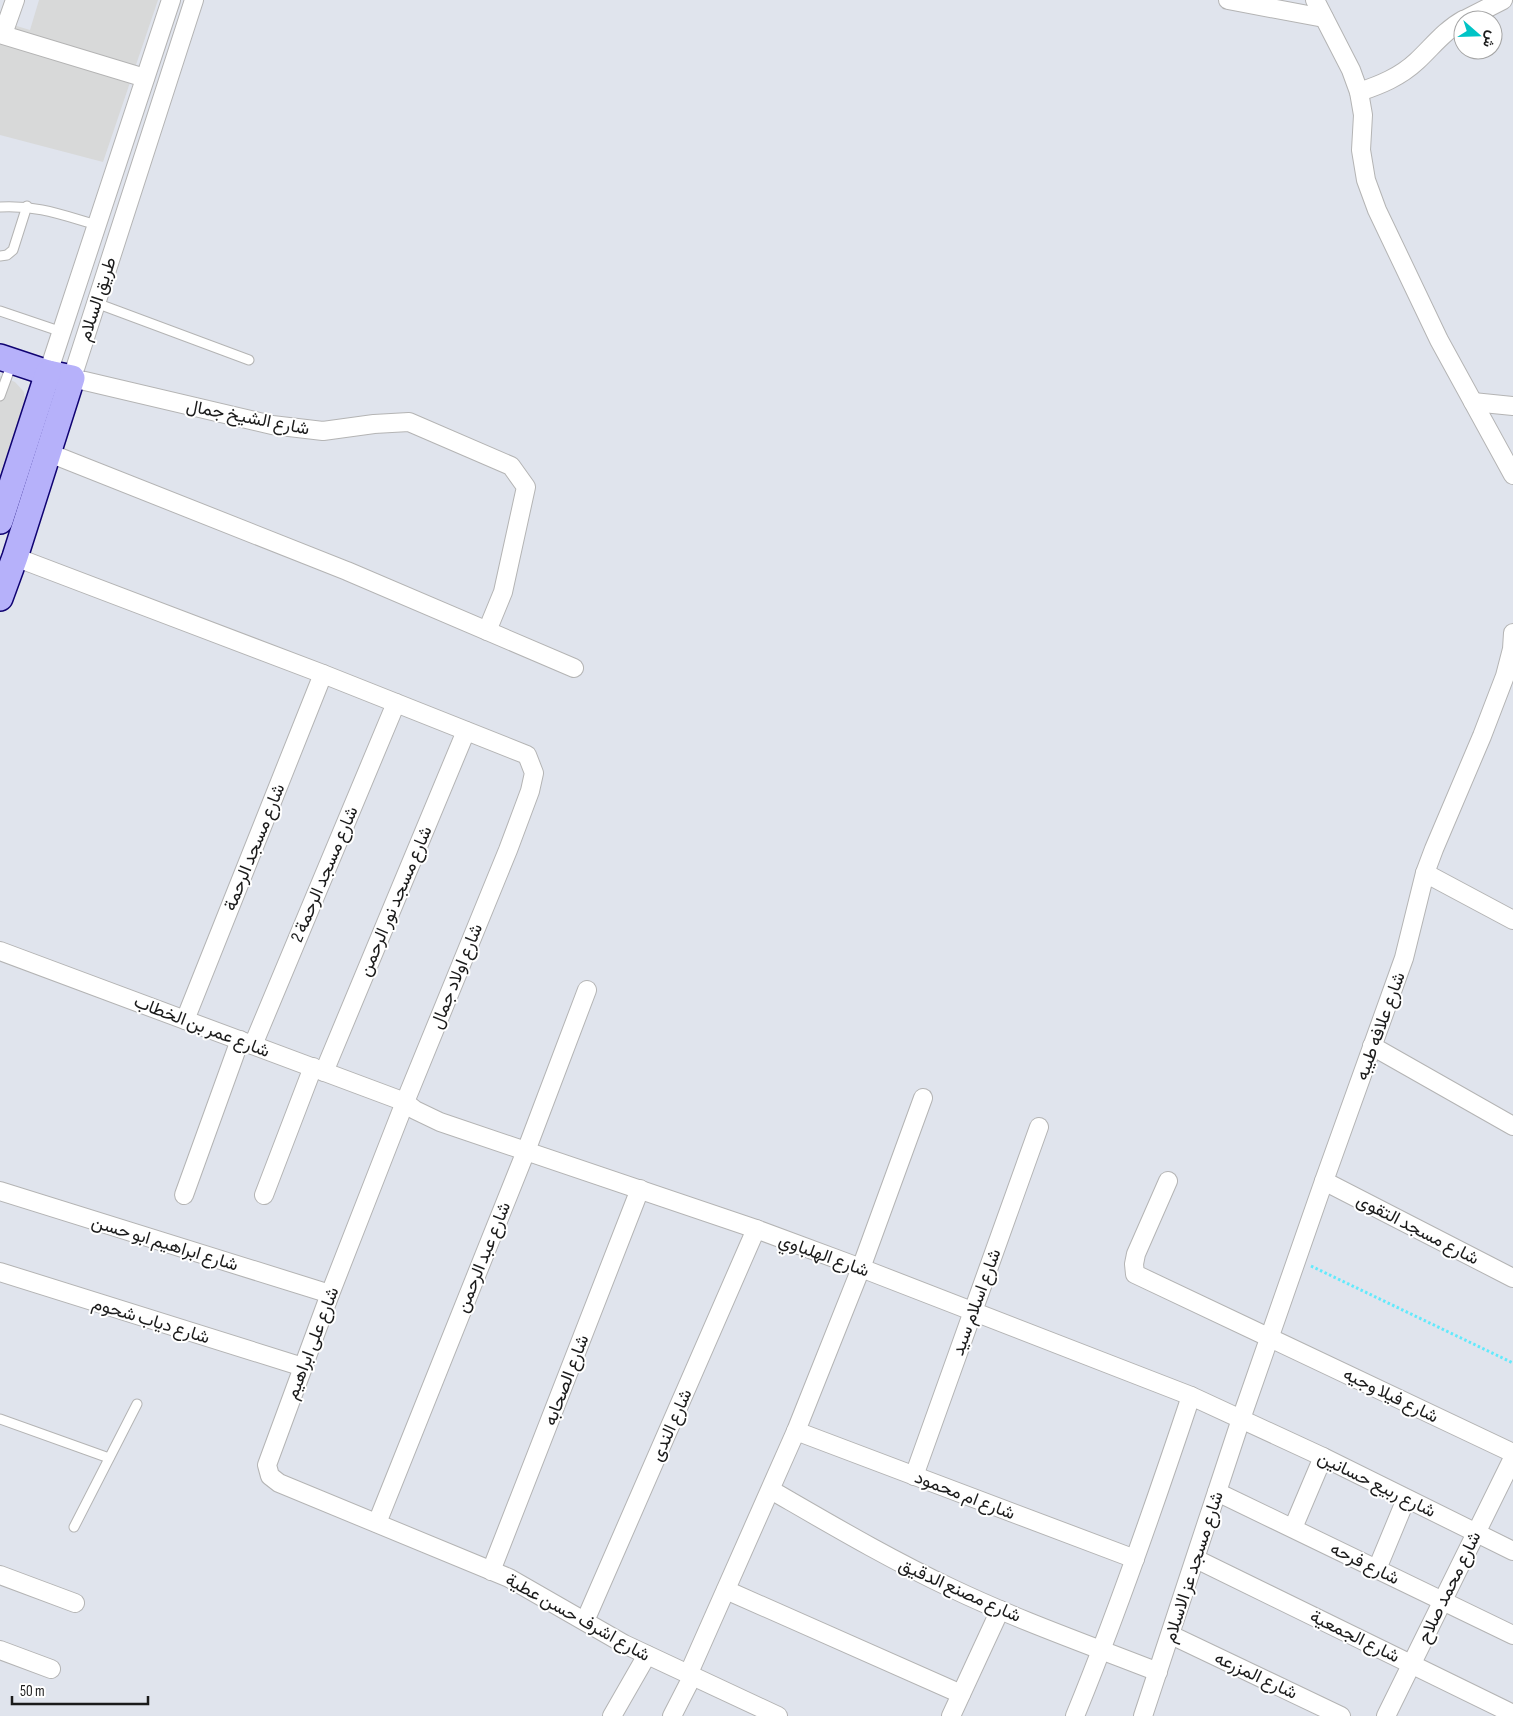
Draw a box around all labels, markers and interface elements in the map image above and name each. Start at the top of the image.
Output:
north arrow [1453,10,1503,60]
text: ش [1479,28,1501,50]
street label: طريق السلام [74,254,122,344]
street label: شارع الشيخ جمال [184,395,311,441]
street label: شارع مسجد الرحمة [219,781,290,914]
street label: شارع مسجد الرحمة 2 [286,803,363,946]
street label: شارع مسجد نور الرحمن [354,823,437,980]
street label: شارع اولاد جمال [426,921,488,1032]
street label: شارع علافه طيبه [1351,969,1411,1083]
street label: شارع عمر بن الخطاب [130,991,273,1063]
street label: شارع مسجد التقوى [1353,1190,1482,1270]
street label: شارع عبد الرحمن [452,1199,516,1316]
street label: شارع ابراهيم ابو حسن [89,1211,241,1277]
street label: شارع الهلباوي [774,1229,872,1285]
street label: شارع اسلام سيد [947,1246,1006,1359]
street label: شارع على ابراهيم [281,1284,344,1403]
street label: شارع دياب شحوم [89,1293,212,1349]
street label: شارع الصحابه [540,1332,594,1429]
street label: شارع فيلا وجيه [1339,1363,1442,1428]
street label: شارع الندى [646,1386,698,1465]
street label: شارع ربيع حسانين [1314,1447,1439,1523]
street label: شارع ام محمود [911,1467,1018,1525]
street label: شارع مسجد عز الاسلام [1159,1489,1229,1646]
street label: شارع محمد صلاح [1413,1528,1486,1647]
street label: شارع فرحه [1326,1538,1403,1590]
street label: شارع مصنع الدقيق [895,1554,1024,1628]
street label: شارع اشرف حسن عطية [501,1569,654,1667]
street label: شارع الجمعية [1306,1606,1403,1668]
street label: شارع المزرعه [1211,1647,1301,1705]
scale bar [12,1674,149,1706]
text: 50 m [20,1682,45,1701]

